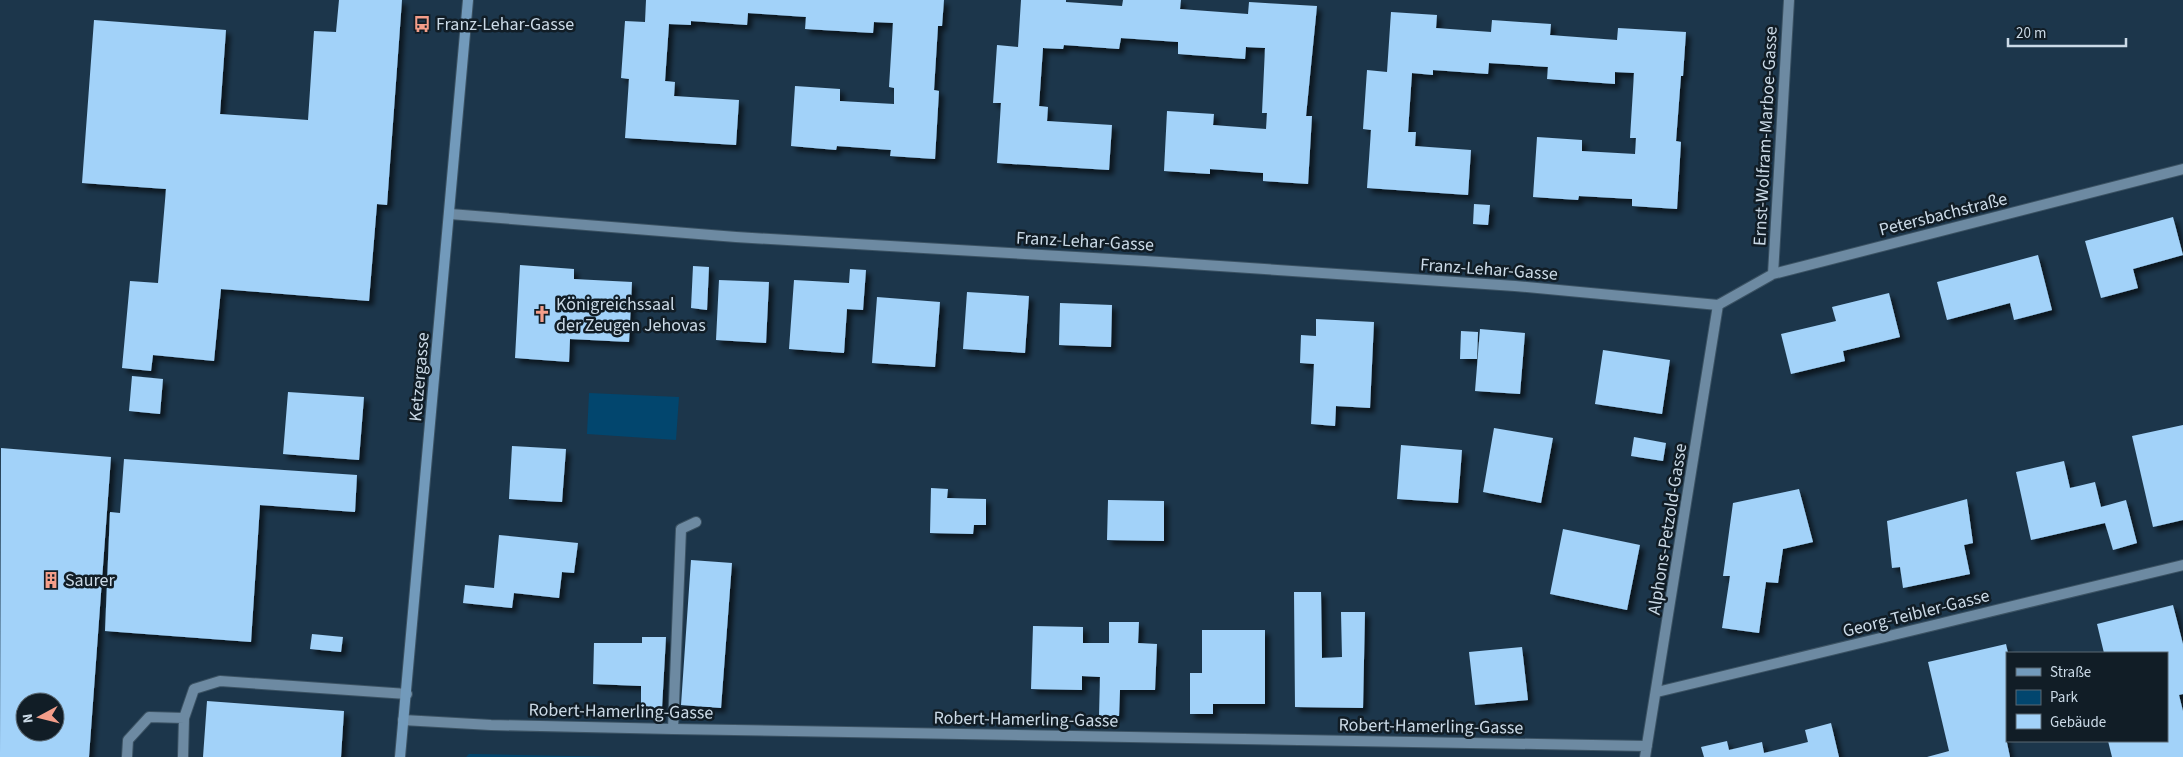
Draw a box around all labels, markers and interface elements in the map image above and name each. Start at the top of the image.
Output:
place label: Franz-Lehar-Gasse [436,12,574,37]
bus stop icon: Franz-Lehar-Gasse [412,14,432,34]
scale bar [2008,15,2126,47]
text: 20 m [2016,23,2046,44]
street label: Ernst-Wolfram-Marboe-Gasse [1747,25,1784,247]
street label: Petersbachstraße [1876,186,2010,242]
street label: Franz-Lehar-Gasse [1015,225,1155,258]
street label: Franz-Lehar-Gasse [1419,252,1559,287]
place label: Königreichssaal der Zeugen Jehovas [556,292,706,338]
church icon: Königreichssaal der Zeugen Jehovas [532,304,552,324]
street label: Ketzergasse [403,331,436,423]
street label: Alphons-Petzold-Gasse [1642,441,1693,617]
place label: Saurer [65,568,115,593]
building icon: Saurer [41,570,61,590]
street label: Georg-Teibler-Gasse [1840,583,1992,644]
legend [2006,652,2168,742]
text: Straße [2050,662,2091,683]
text: Park [2050,687,2079,708]
north arrow [15,692,65,742]
street label: Robert-Hamerling-Gasse [528,697,714,726]
street label: Robert-Hamerling-Gasse [933,705,1119,734]
street label: Robert-Hamerling-Gasse [1338,712,1524,741]
text: Gebäude [2050,712,2106,733]
text: N [18,713,39,724]

